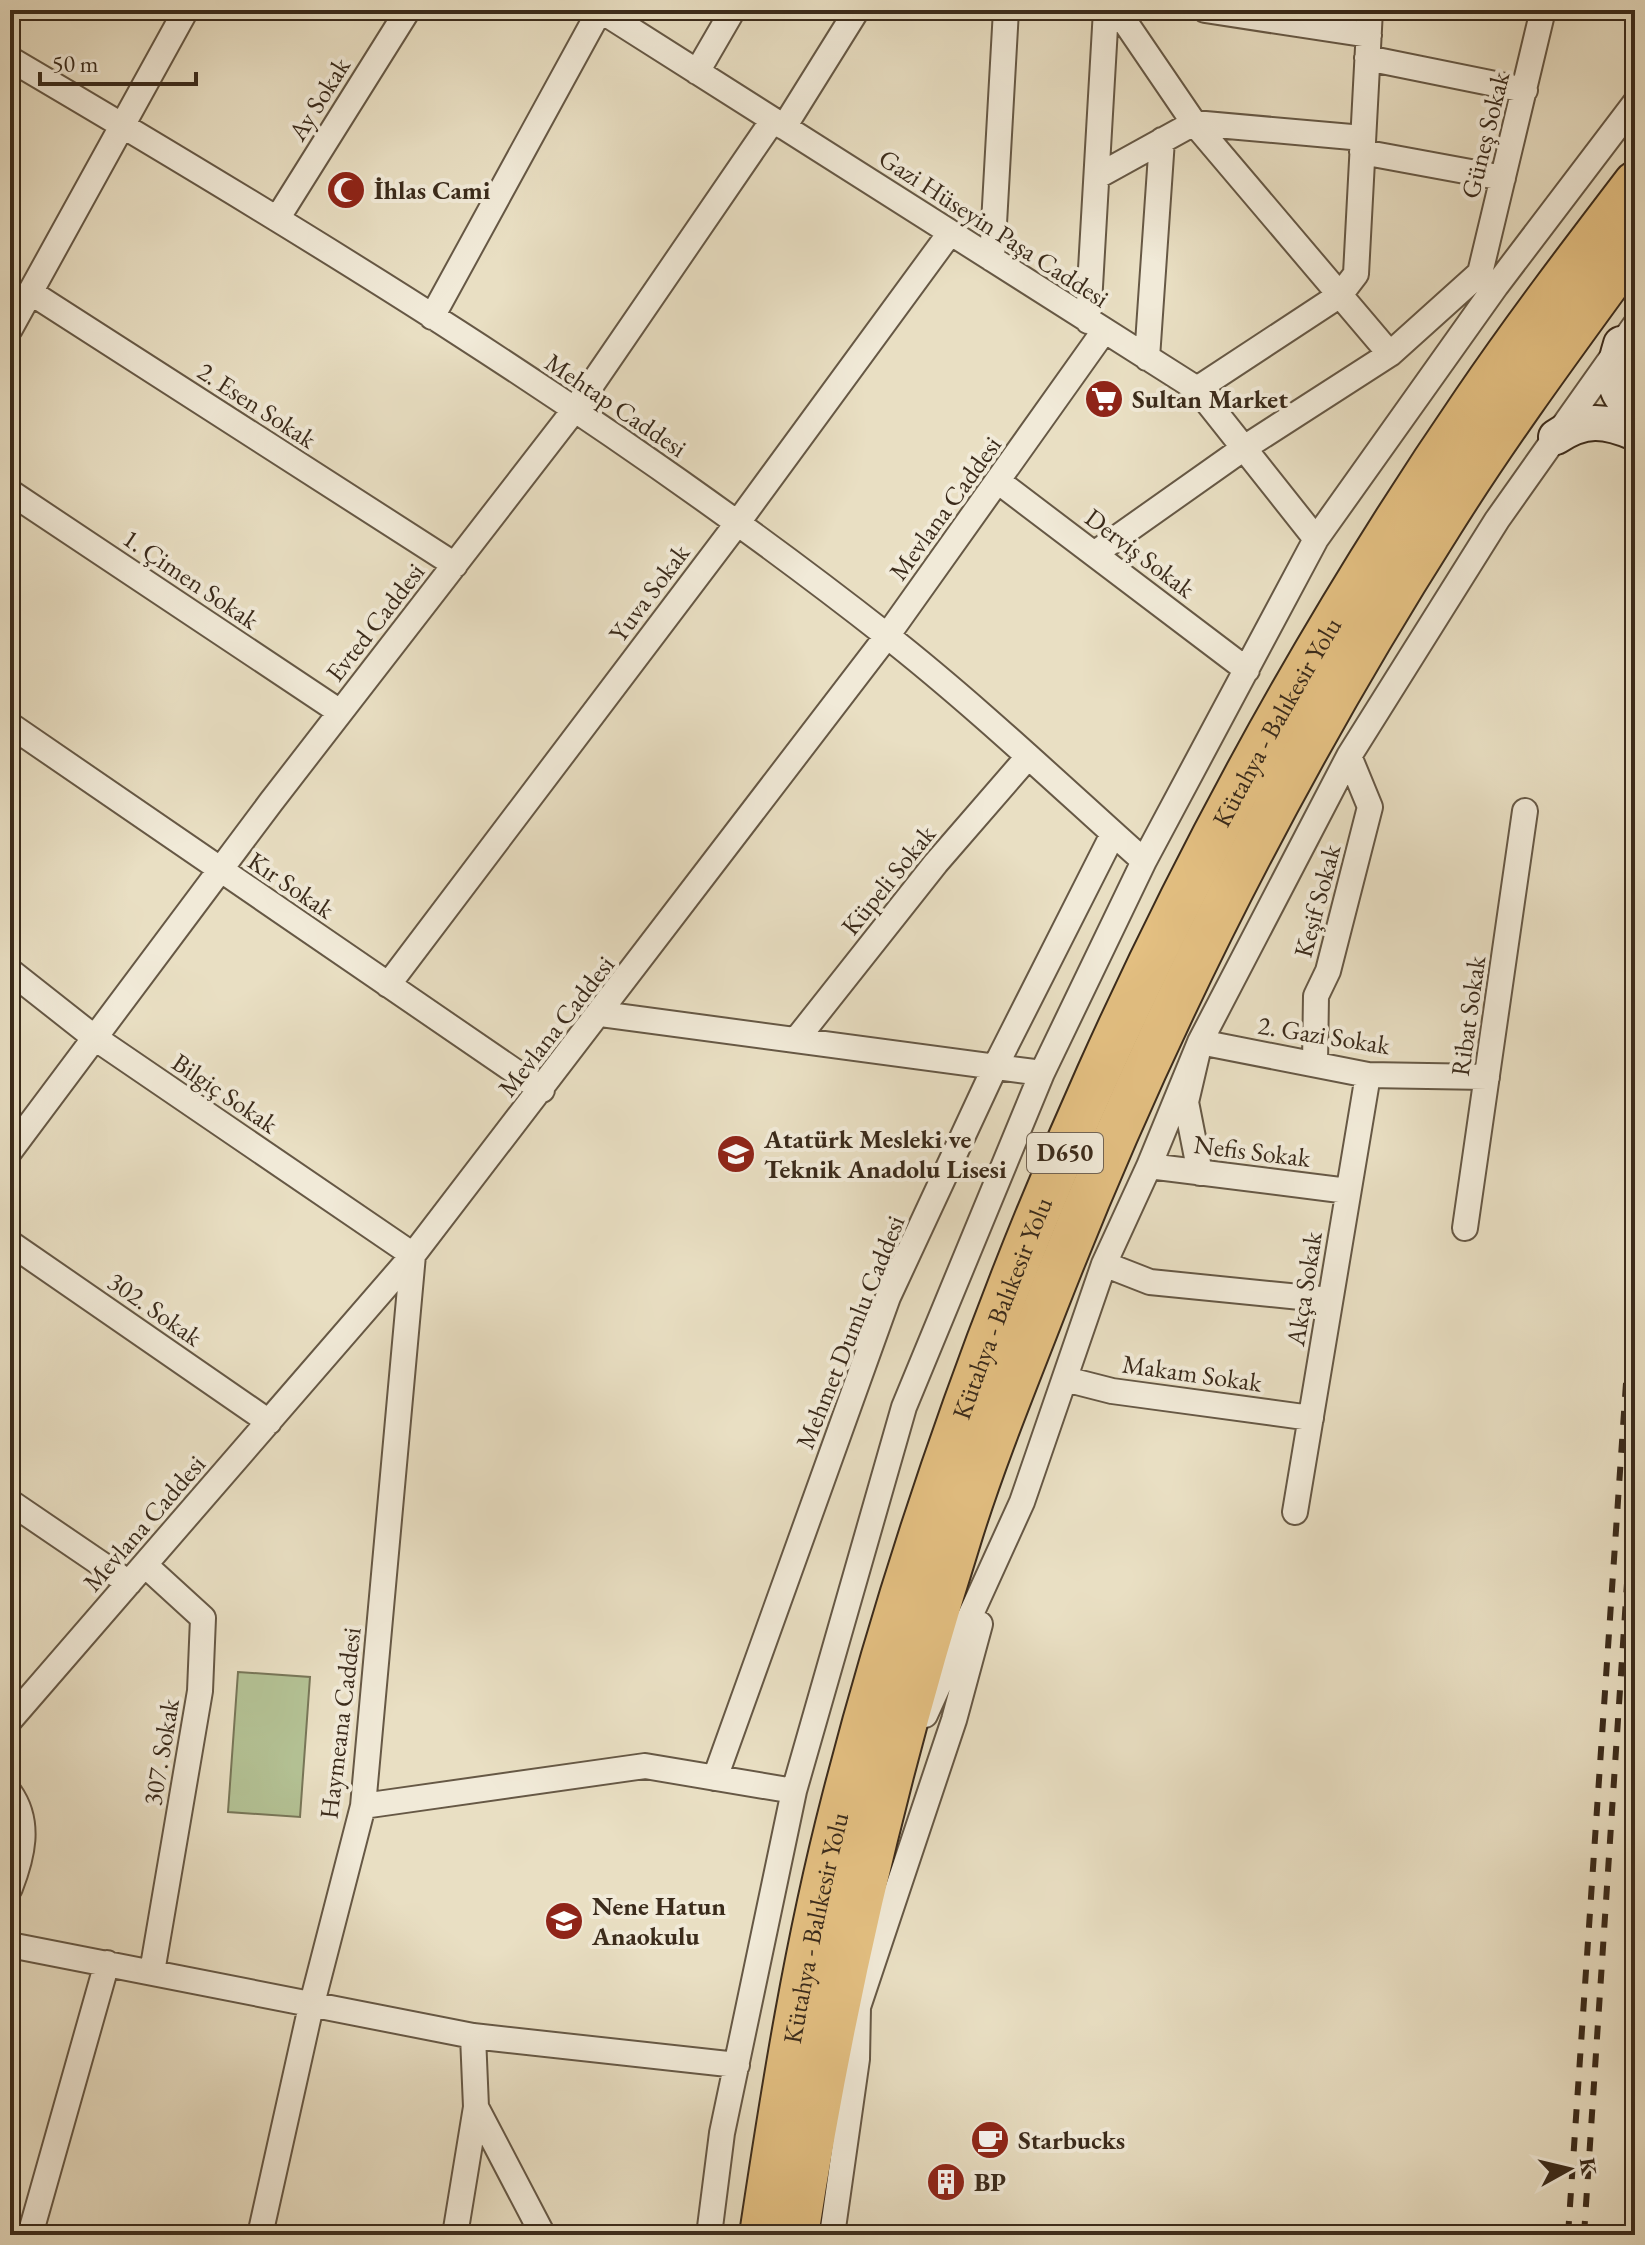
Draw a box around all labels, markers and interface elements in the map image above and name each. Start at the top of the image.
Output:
scale bar [40,36,196,86]
text: 50 m [52,48,99,79]
street label: Ay Sokak [280,50,358,148]
street label: Güneş Sokak [1453,67,1517,202]
street label: Gazi Hüseyin Paşa Caddesi [873,141,1115,315]
mosque icon: İhlas Cami [325,169,367,211]
place label: İhlas Cami [374,173,491,207]
street label: Mehtap Caddesi [539,345,693,465]
street label: 2. Esen Sokak [191,354,324,456]
supermarket icon: Sultan Market [1083,378,1125,420]
place label: Sultan Market [1132,382,1288,416]
street label: Mevlana Caddesi [881,429,1009,587]
street label: Derviş Sokak [1078,501,1202,606]
street label: 1. Çimen Sokak [116,521,266,637]
street label: Yuva Sokak [601,536,698,649]
street label: Evted Caddesi [318,556,432,688]
street label: Kütahya - Balıkesir Yolu [1204,611,1349,833]
street label: Küpeli Sokak [833,817,943,942]
street label: Keşif Sokak [1286,840,1349,961]
street label: Kır Sokak [241,844,342,927]
street label: Mevlana Caddesi [490,948,622,1104]
street label: Ribat Sokak [1443,953,1493,1078]
street label: 2. Gazi Sokak [1256,1008,1393,1062]
street label: Bilgiç Sokak [165,1045,285,1141]
place label: Atatürk Mesleki ve Teknik Anadolu Lisesi [763,1122,1007,1186]
street label: Nefis Sokak [1192,1127,1313,1175]
school or university icon: Atatürk Mesleki ve Teknik Anadolu Lisesi [715,1133,757,1175]
road number: D650 [1027,1133,1103,1173]
street label: Kütahya - Balıkesir Yolu [944,1192,1060,1424]
street label: Mehmet Dumlu Caddesi [788,1210,912,1454]
street label: Akça Sokak [1278,1229,1330,1350]
street label: 302. Sokak [101,1264,210,1354]
street label: Makam Sokak [1120,1346,1265,1400]
street label: Mevlana Caddesi [75,1448,213,1598]
street label: Haymeana Caddesi [311,1625,369,1821]
street label: 307. Sokak [135,1695,187,1808]
street label: Kütahya - Balıkesir Yolu [775,1808,857,2046]
place label: Nene Hatun Anaokulu [591,1889,726,1953]
school or university icon: Nene Hatun Anaokulu [543,1900,585,1942]
cafe icon: Starbucks [969,2119,1011,2161]
place label: Starbucks [1018,2123,1125,2157]
north arrow [1529,2129,1609,2209]
text: K [1573,2156,1604,2177]
building icon: BP [925,2161,967,2203]
place label: BP [974,2165,1006,2199]

